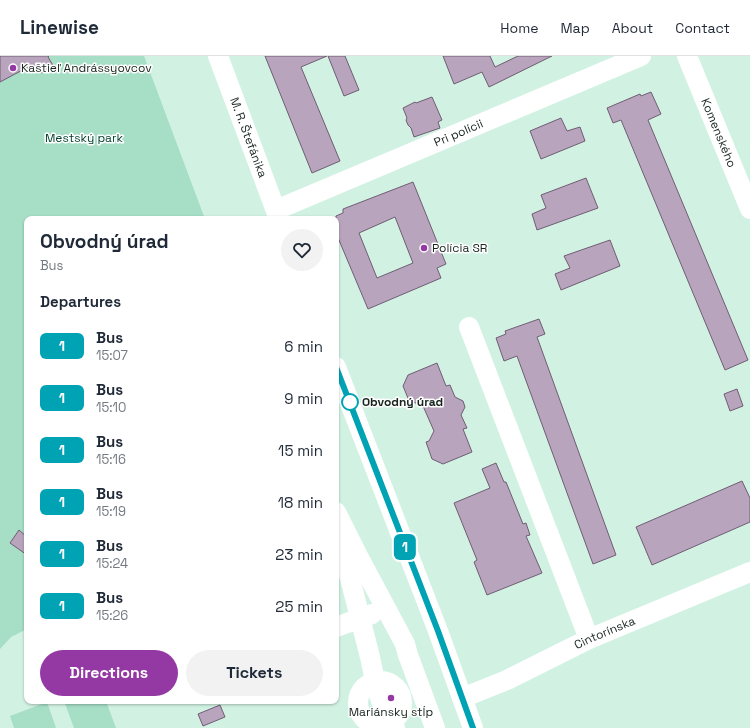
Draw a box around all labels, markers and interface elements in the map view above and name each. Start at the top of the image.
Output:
text: Linewise [20,15,99,40]
text: Home [500,19,538,37]
text: Map [560,19,590,37]
text: About [612,19,653,37]
text: Contact [675,19,730,37]
place label: Kaštieľ Andrássyovcov [21,60,152,76]
marker: Kaštieľ Andrássyovcov [8,63,18,73]
street label: M. R. Štefánika [226,95,271,180]
street label: Komenského [697,96,740,170]
street label: Pri polícii [431,116,486,150]
park label: Mestský park [45,130,124,146]
text: Obvodný úrad [40,229,169,254]
button: heart [281,229,323,271]
place label: Polícia SR [432,240,487,256]
marker: Polícia SR [419,243,429,253]
text: Bus [40,257,63,274]
text: Departures [40,292,121,311]
text: Bus [96,328,123,347]
text: 1 [59,337,65,355]
text: 6 min [284,337,323,356]
text: 15:07 [96,347,128,364]
text: Bus [96,380,123,399]
text: 1 [59,389,65,407]
text: 9 min [284,389,323,408]
marker: Obvodný úrad [341,393,359,411]
place label: Obvodný úrad [362,394,443,410]
text: 15:10 [96,399,126,416]
text: Bus [96,432,123,451]
text: 1 [59,441,65,459]
text: 15 min [278,441,323,460]
text: 15:16 [96,451,126,468]
text: Bus [96,484,123,503]
text: 1 [59,493,65,511]
text: 18 min [278,493,323,512]
text: 15:19 [96,503,126,520]
line badge: 1 [392,534,418,560]
text: Bus [96,536,123,555]
text: 1 [402,538,408,556]
text: 1 [59,545,65,563]
text: 23 min [275,545,323,564]
text: 15:24 [96,555,128,572]
text: Bus [96,588,123,607]
text: 1 [59,597,65,615]
text: 25 min [275,597,323,616]
text: 15:26 [96,607,128,624]
street label: Cintorínska [571,613,638,653]
button: Directions [40,650,178,696]
button: Tickets [186,650,323,696]
marker: Mariánsky stĺp [386,693,396,703]
place label: Mariánsky stĺp [349,704,434,720]

